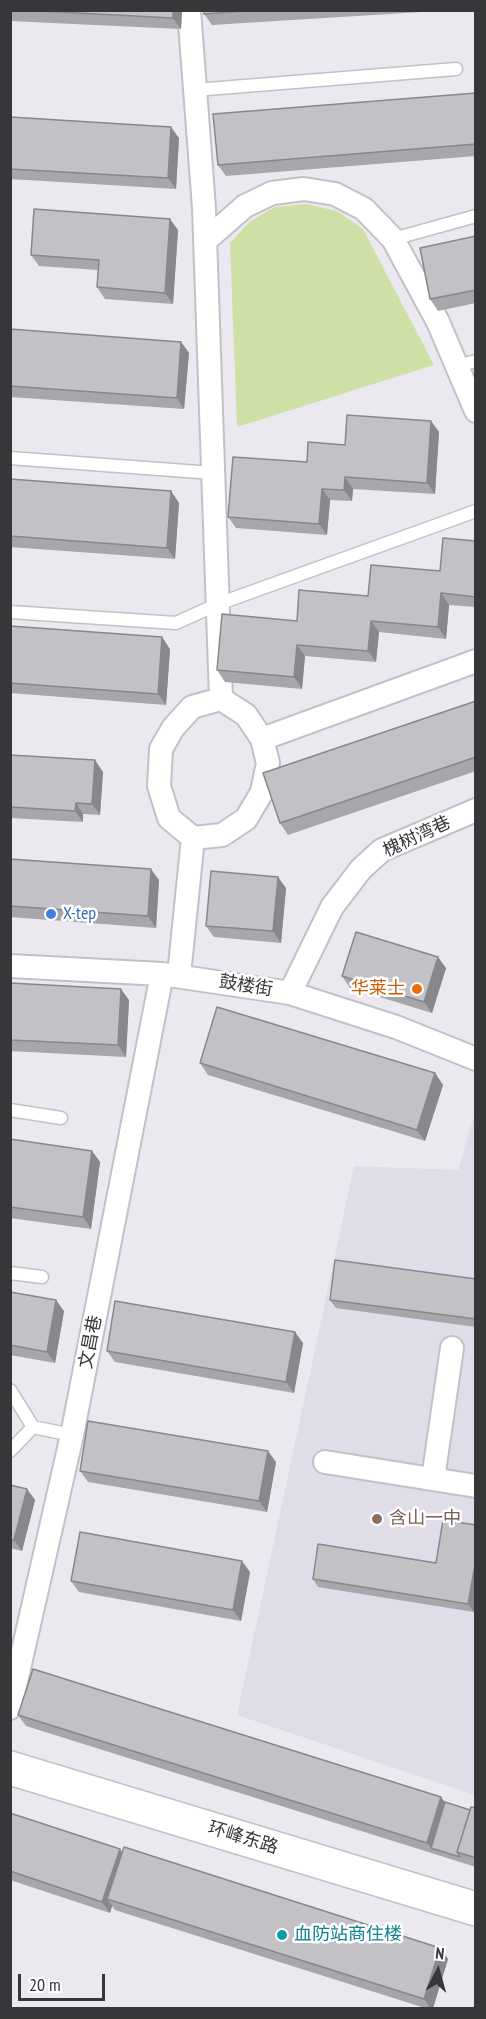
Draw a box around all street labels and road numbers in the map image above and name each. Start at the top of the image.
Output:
street label: 槐树湾巷 [380,812,454,862]
street label: 鼓楼街 [218,971,274,1001]
street label: 文昌巷 [75,1313,107,1371]
street label: 环峰东路 [205,1817,281,1859]

